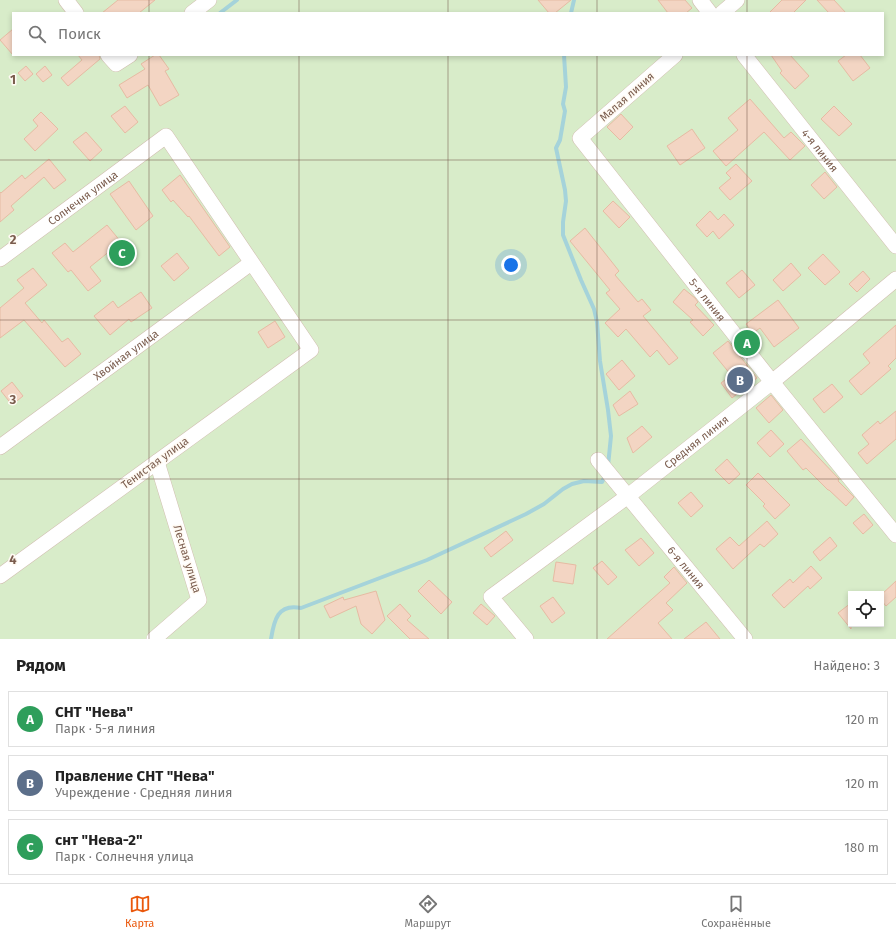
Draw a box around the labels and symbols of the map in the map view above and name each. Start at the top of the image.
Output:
street label: Малая линия [597,70,657,124]
text: 1 [10,72,16,87]
street label: 4-я линия [799,126,841,175]
street label: Солнечня улица [45,168,120,228]
text: 2 [10,232,17,247]
pin: C [109,238,135,268]
your location [501,255,521,275]
street label: 5-я линия [686,276,728,324]
street label: Хвойная улица [91,327,161,383]
pin: A [734,328,760,358]
pin: B [727,365,753,395]
text: 3 [9,392,17,407]
street label: Средняя линия [662,412,731,471]
street label: Тенистая улица [119,434,191,492]
street label: Лесная улица [170,523,204,595]
street label: 6-я линия [665,543,708,591]
text: 4 [9,552,17,567]

